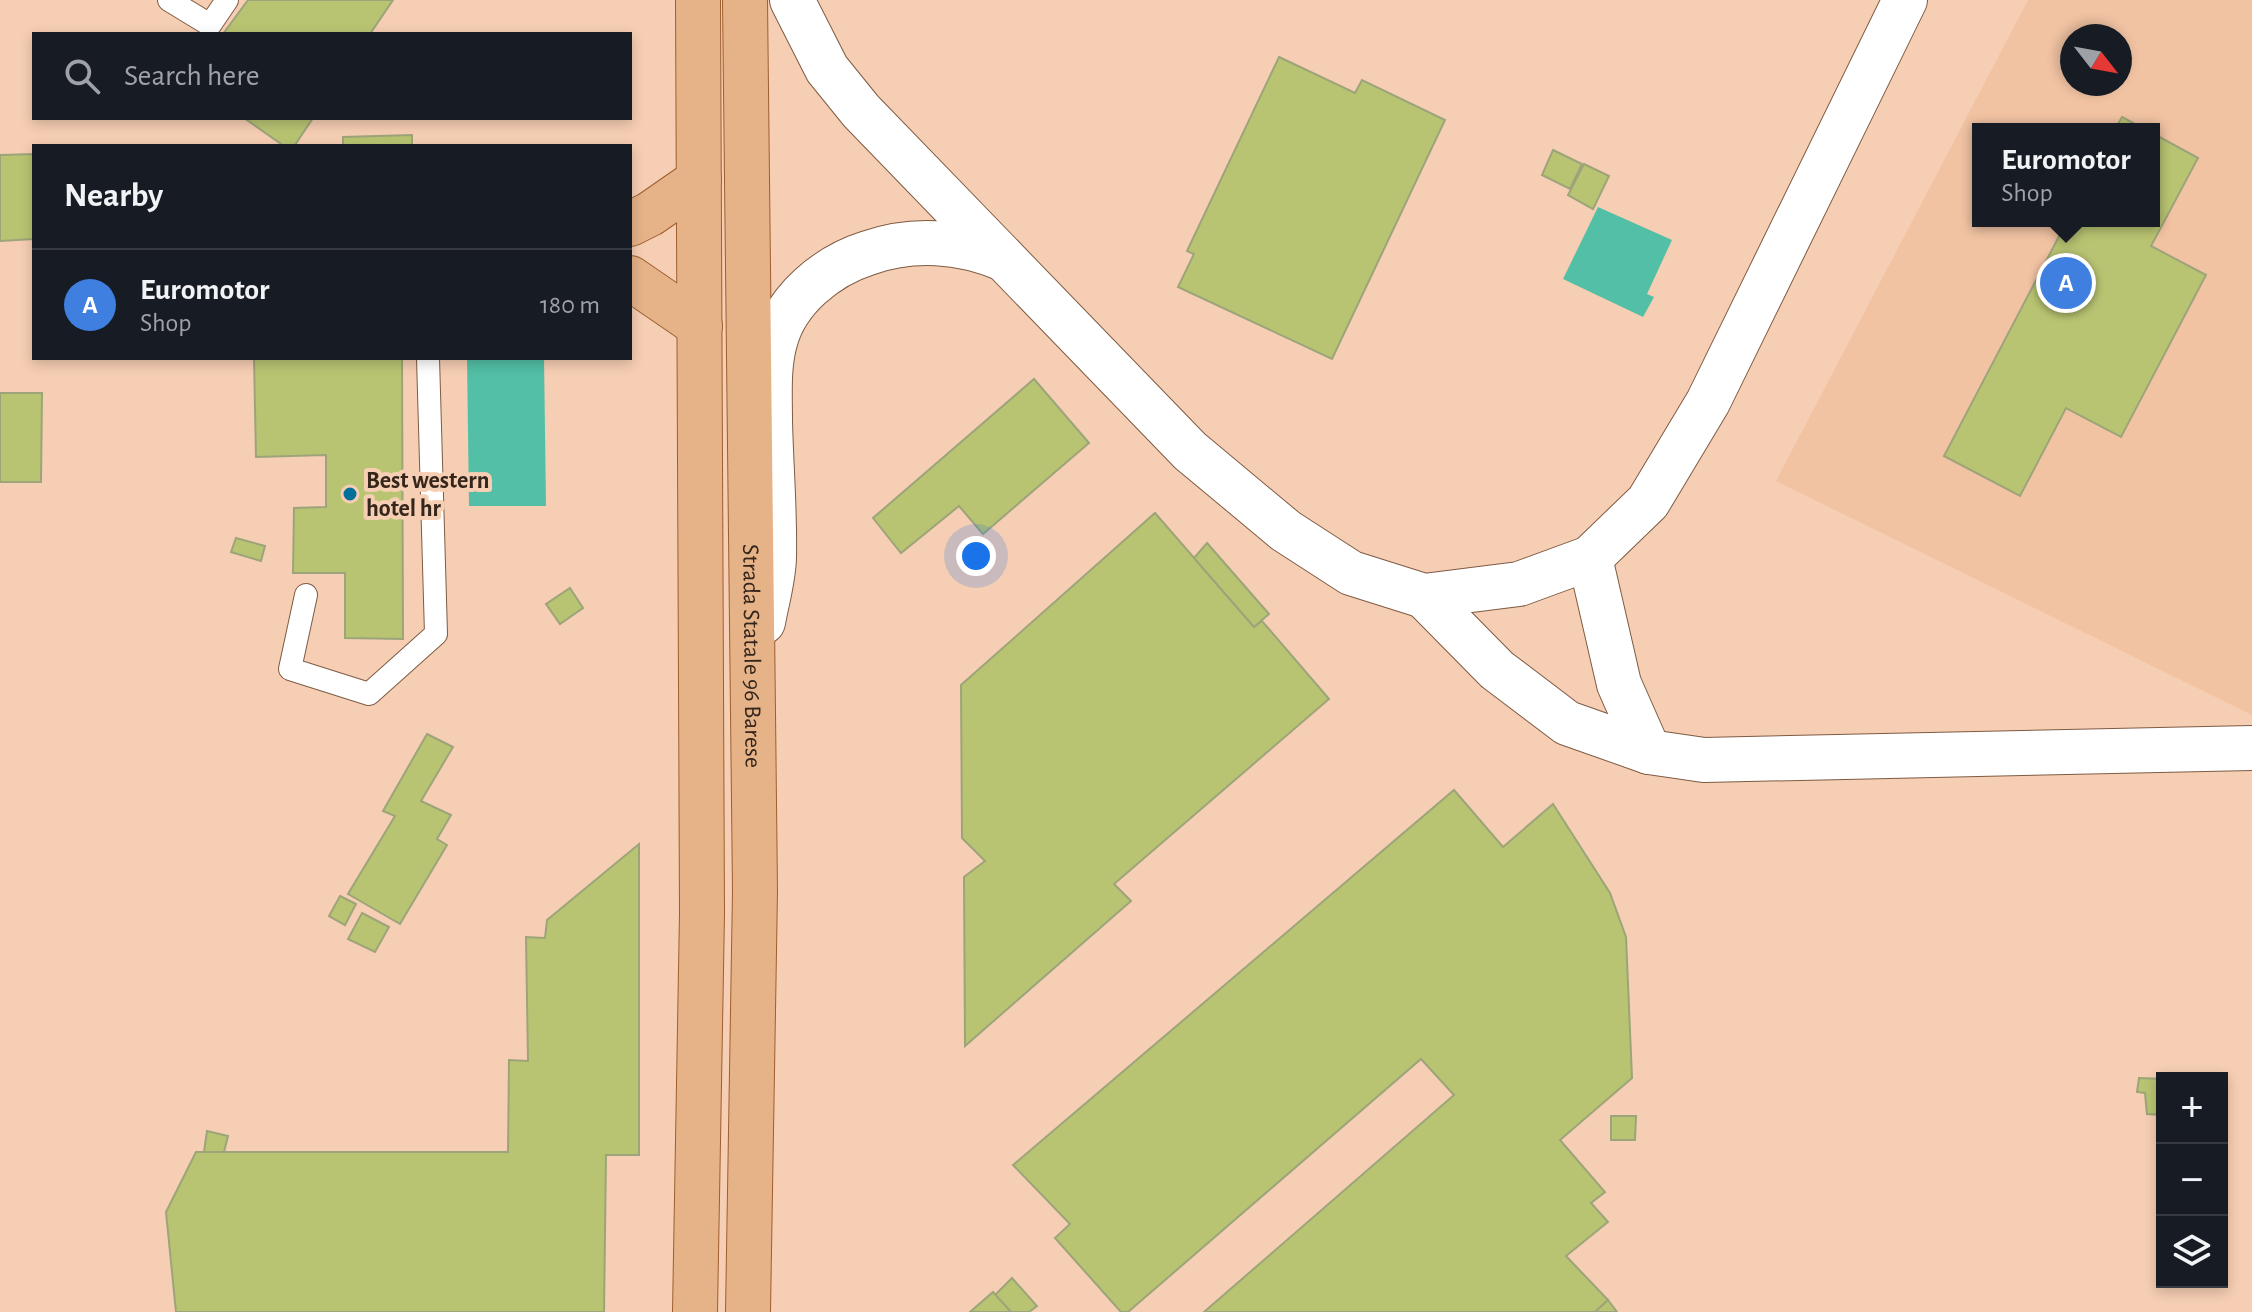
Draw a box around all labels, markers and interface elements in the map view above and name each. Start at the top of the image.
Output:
north arrow [2060,24,2132,96]
search box [32,32,632,120]
icon: search [60,54,104,98]
text: Search here [124,61,260,91]
popup [1972,123,2160,227]
text: Euromotor [2001,145,2131,175]
text: Nearby [64,179,163,213]
text: Shop [2001,180,2053,206]
pin: A [2040,253,2092,313]
text: Euromotor [140,275,269,305]
text: A [82,292,98,318]
text: 180 m [540,292,600,318]
text: Shop [140,310,192,336]
place label: Best western hotel hr [366,469,489,521]
marker: Best western hotel hr [341,485,359,503]
your location [956,536,996,576]
street label: Strada Statale 96 Barese [738,544,765,768]
map controls [2156,1072,2228,1288]
button: + [2156,1072,2228,1144]
button: − [2156,1144,2228,1216]
button: layers [2156,1216,2228,1288]

